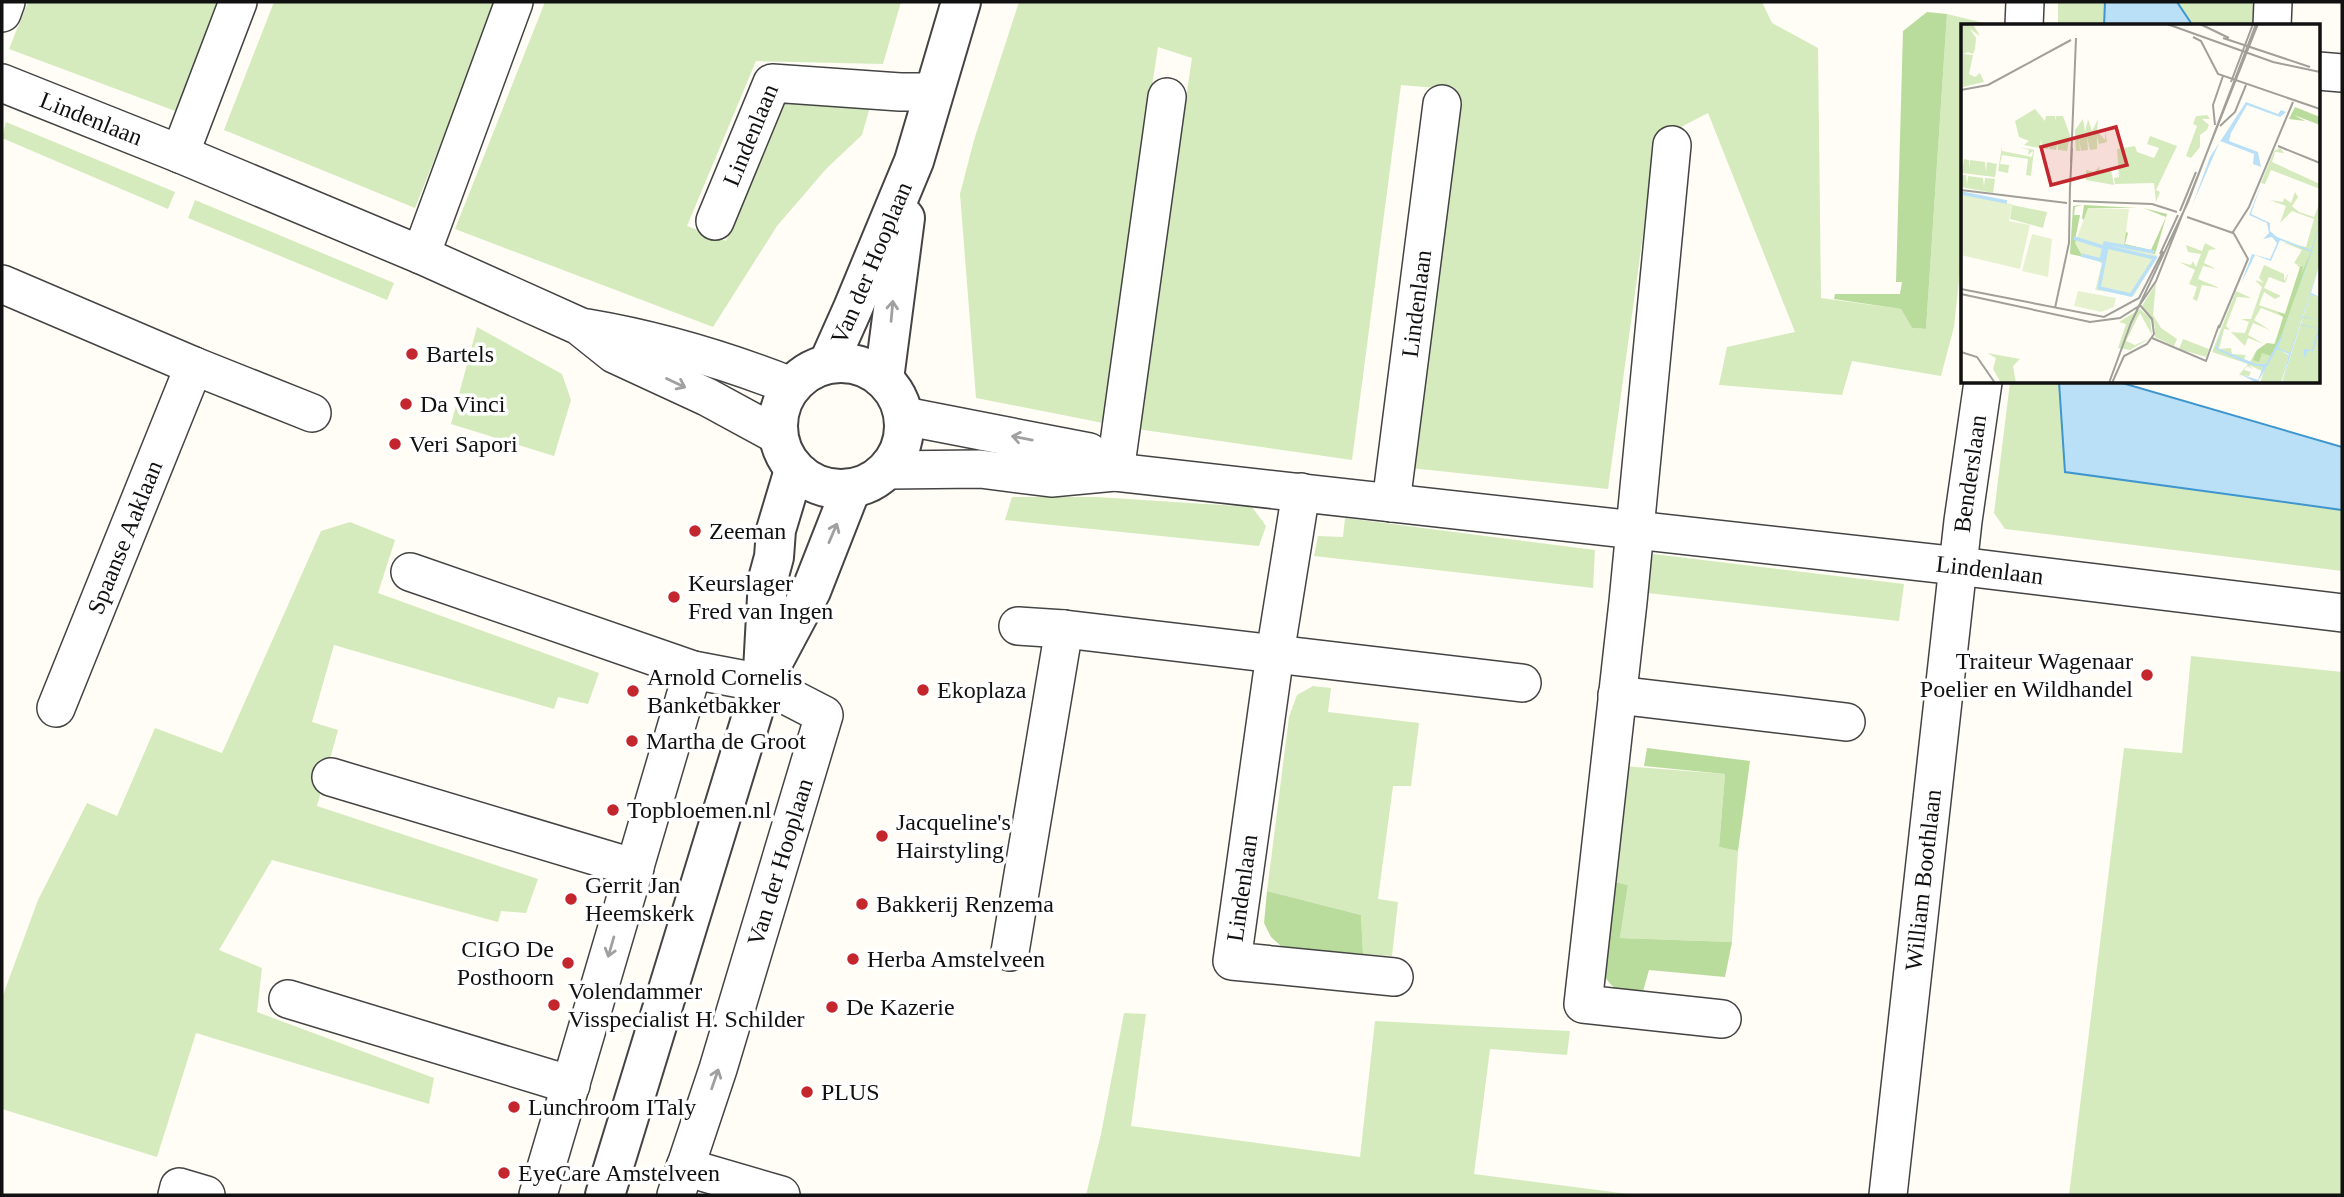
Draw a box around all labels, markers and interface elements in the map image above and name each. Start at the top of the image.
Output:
inset map [1961,24,2320,383]
street label: Lindenlaan [718,80,783,190]
street label: Lindenlaan [36,86,146,151]
street label: Van der Hooplaan [826,178,917,348]
street label: Lindenlaan [1397,248,1436,359]
one-way arrow [886,300,899,323]
place label: Bartels [426,341,494,367]
marker: Bartels [404,346,420,362]
one-way arrow [665,377,686,390]
place label: Da Vinci [420,391,506,417]
marker: Da Vinci [398,396,414,412]
street label: Benderslaan [1949,413,1991,534]
place label: Veri Sapori [409,431,518,457]
one-way arrow [1011,431,1034,445]
marker: Veri Sapori [387,436,403,452]
street label: Spaanse Aaklaan [82,457,167,618]
place label: Zeeman [709,518,786,544]
marker: Zeeman [687,523,703,539]
one-way arrow [827,523,840,544]
street label: Lindenlaan [1935,551,2045,589]
place label: Keurslager Fred van Ingen [688,570,833,624]
marker: Keurslager Fred van Ingen [666,589,682,605]
place label: Traiteur Wagenaar Poelier en Wildhandel [1920,648,2133,702]
place label: Arnold Cornelis Banketbakker [647,664,802,718]
marker: Traiteur Wagenaar Poelier en Wildhandel [2139,667,2155,683]
place label: Ekoplaza [937,677,1027,703]
marker: Ekoplaza [915,682,931,698]
marker: Arnold Cornelis Banketbakker [625,683,641,699]
place label: Martha de Groot [646,728,806,754]
marker: Martha de Groot [624,733,640,749]
street label: Van der Hooplaan [742,775,818,949]
street label: William Boothlaan [1900,788,1946,972]
place label: Topbloemen.nl [627,797,772,823]
marker: Topbloemen.nl [605,802,621,818]
place label: Jacqueline's Hairstyling [896,809,1011,863]
marker: Jacqueline's Hairstyling [874,828,890,844]
street label: Lindenlaan [1222,833,1262,943]
place label: Gerrit Jan Heemskerk [585,872,694,926]
marker: Gerrit Jan Heemskerk [563,891,579,907]
place label: Bakkerij Renzema [876,891,1054,917]
marker: Bakkerij Renzema [854,896,870,912]
place label: CIGO De Posthoorn [457,936,554,990]
one-way arrow [604,936,617,958]
place label: Herba Amstelveen [867,946,1045,972]
marker: Herba Amstelveen [845,951,861,967]
marker: CIGO De Posthoorn [560,955,576,971]
place label: Volendammer Visspecialist H. Schilder [568,978,805,1032]
place label: De Kazerie [846,994,955,1020]
marker: Volendammer Visspecialist H. Schilder [546,997,562,1013]
marker: De Kazerie [824,999,840,1015]
one-way arrow [710,1069,722,1091]
place label: PLUS [821,1079,880,1105]
marker: PLUS [799,1084,815,1100]
place label: Lunchroom ITaly [528,1094,696,1120]
marker: Lunchroom ITaly [506,1099,522,1115]
place label: EyeCare Amstelveen [518,1160,720,1186]
marker: EyeCare Amstelveen [496,1165,512,1181]

